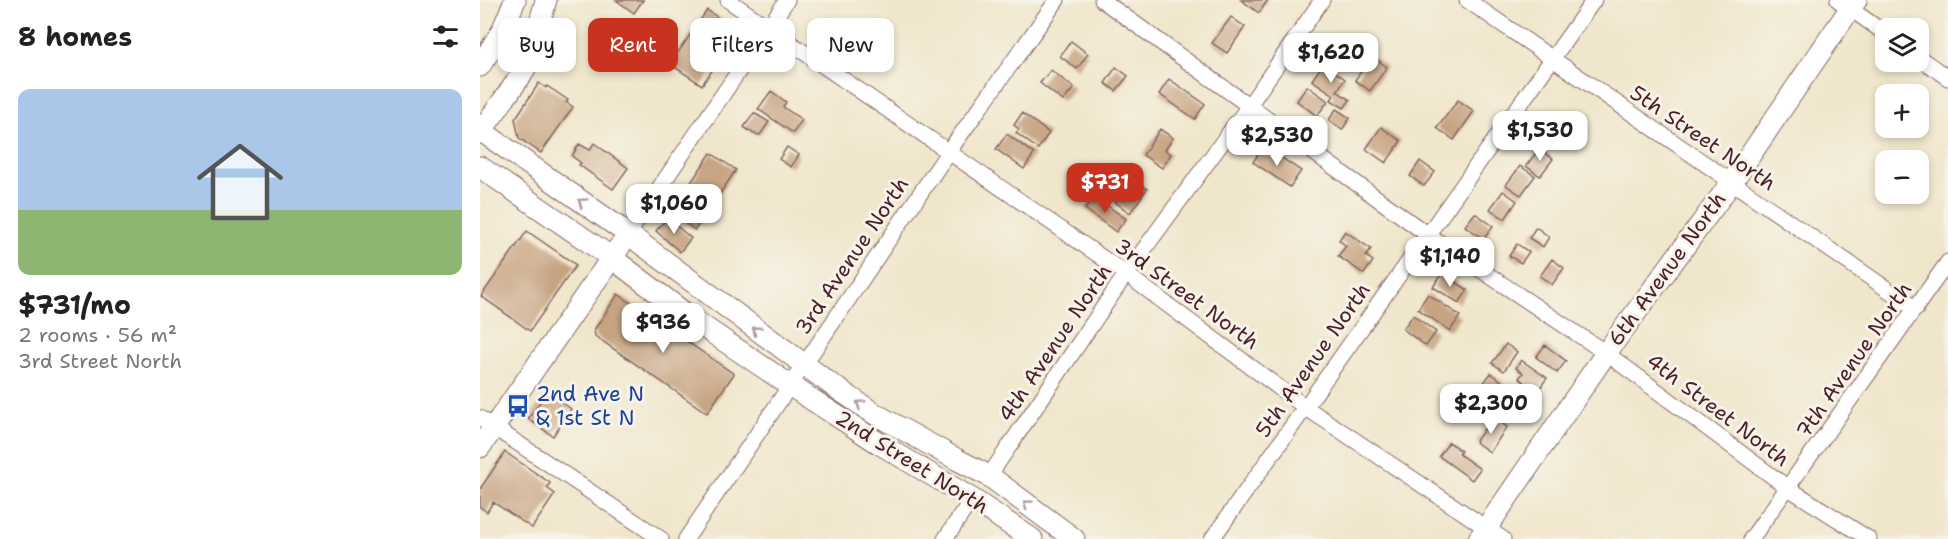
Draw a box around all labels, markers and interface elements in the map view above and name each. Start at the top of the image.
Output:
chip: Buy [498,18,576,72]
chip: Rent [588,18,678,72]
chip: Filters [690,18,795,72]
chip: New [807,18,894,72]
map controls [1875,18,1929,204]
button: layers [1875,18,1929,72]
text: 8 homes [18,19,132,54]
icon: filters [429,20,462,53]
pin: $1,620 [1282,33,1380,84]
text: $1,620 [1297,39,1365,65]
street label: 5th Street North [1625,79,1781,197]
button: + [1875,84,1929,138]
pin: $1,530 [1491,111,1589,162]
pin: $2,530 [1228,116,1326,167]
text: $1,530 [1507,117,1573,143]
text: $2,530 [1241,122,1313,148]
icon: home [186,128,294,236]
button: − [1875,150,1929,204]
pin: $731 [1069,163,1141,214]
text: $731 [1081,169,1129,195]
street label: 3rd Avenue North [789,172,915,340]
pin: $1,060 [625,184,723,235]
street label: 6th Avenue North [1602,186,1732,352]
text: $1,060 [640,190,708,216]
one-way arrow [578,198,589,209]
street label: 3rd Street North [1109,232,1265,356]
pin: $1,140 [1401,237,1499,288]
text: $1,140 [1419,243,1481,269]
street label: 4th Avenue North [992,259,1118,427]
street label: 5th Avenue North [1249,277,1377,443]
street label: 7th Avenue North [1790,277,1918,443]
text: $731/mo [18,287,131,322]
pin: $936 [627,303,699,354]
text: $936 [636,309,690,335]
text: 2 rooms · 56 m² [18,322,177,348]
one-way arrow [752,326,763,337]
street label: 4th Street North [1641,347,1795,473]
text: 3rd Street North [18,348,182,374]
place label: 2nd Ave N & 1st St N [536,380,644,432]
pin: $2,300 [1442,384,1540,435]
text: $2,300 [1454,390,1528,416]
bus stop icon: 2nd Ave N & 1st St N [505,393,531,419]
one-way arrow [856,400,867,411]
street label: 2nd Street North [830,404,994,520]
one-way arrow [1023,500,1034,511]

